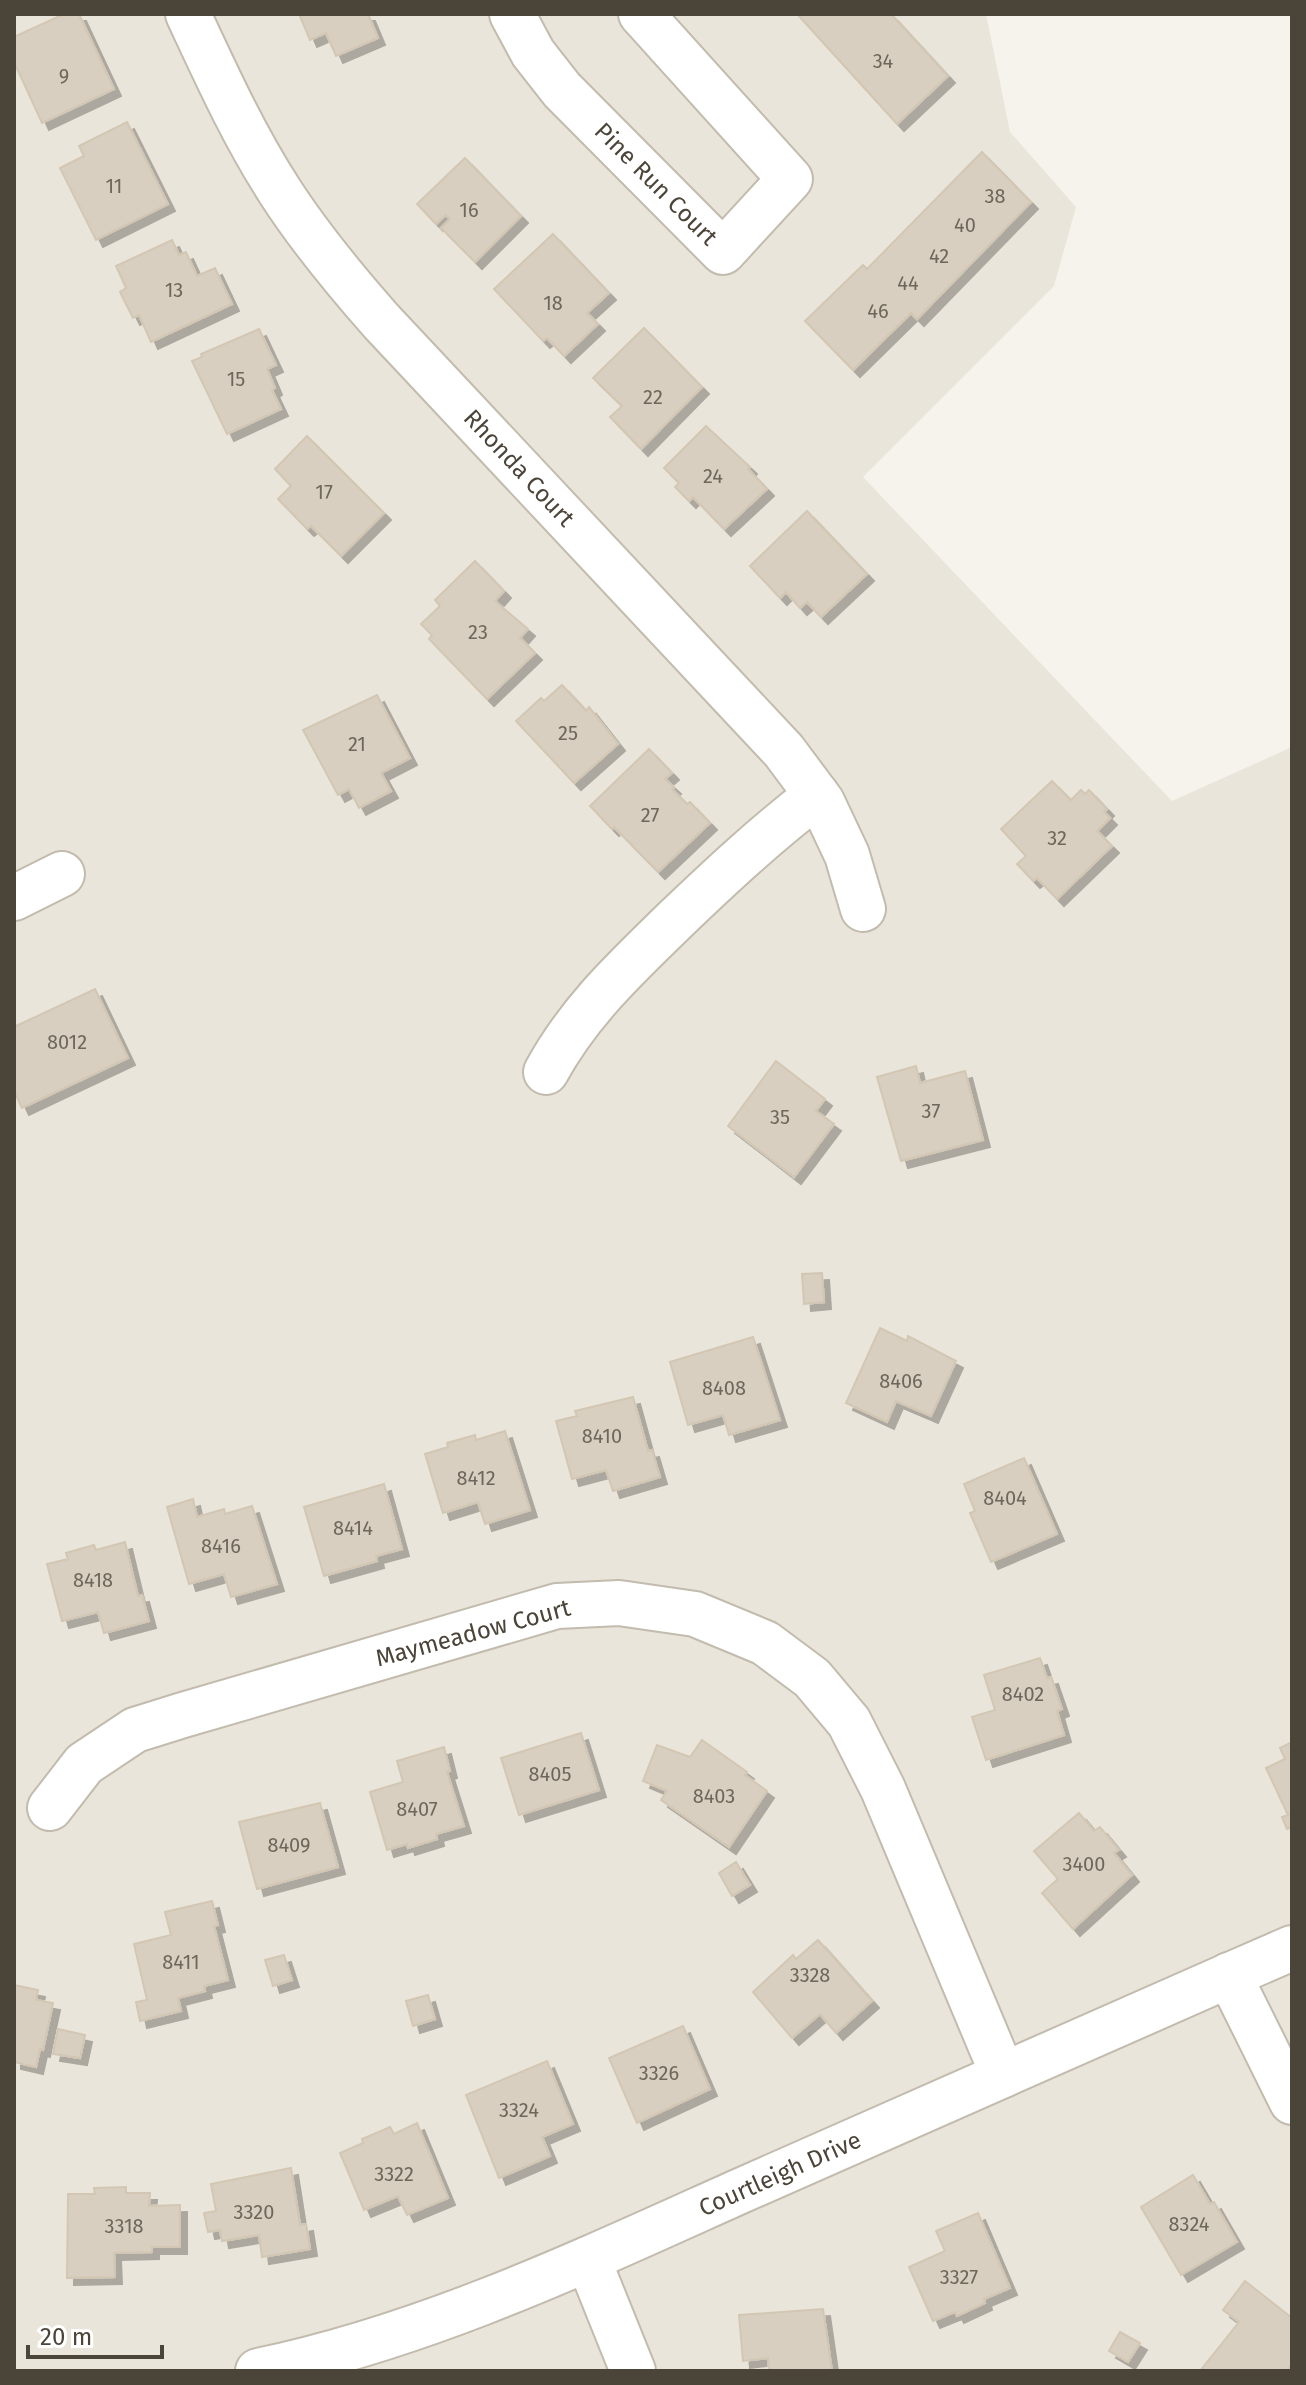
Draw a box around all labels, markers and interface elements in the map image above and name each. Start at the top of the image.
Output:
house number: 34 [873,49,894,73]
house number: 9 [59,64,69,88]
street label: Pine Run Court [589,117,723,251]
house number: 11 [105,174,123,198]
house number: 38 [985,184,1006,208]
house number: 16 [459,198,479,222]
house number: 40 [954,213,976,237]
house number: 42 [929,244,949,268]
house number: 44 [897,271,919,295]
house number: 13 [165,278,183,302]
house number: 18 [543,291,563,315]
house number: 46 [867,299,889,323]
house number: 15 [227,367,245,391]
house number: 22 [643,385,663,409]
street label: Rhonda Court [458,404,580,532]
house number: 24 [703,464,723,488]
house number: 17 [315,480,333,504]
house number: 23 [468,620,488,644]
house number: 25 [558,721,578,745]
house number: 21 [348,732,366,756]
house number: 27 [641,803,659,827]
house number: 32 [1047,826,1067,850]
house number: 8012 [47,1030,87,1054]
house number: 37 [922,1099,940,1123]
house number: 35 [770,1105,790,1129]
house number: 8406 [879,1369,923,1393]
house number: 8408 [702,1376,746,1400]
house number: 8410 [582,1424,622,1448]
house number: 8412 [456,1466,496,1490]
house number: 8404 [983,1486,1027,1510]
house number: 8414 [333,1516,373,1540]
house number: 8416 [201,1534,241,1558]
house number: 8418 [73,1568,113,1592]
street label: Maymeadow Court [373,1593,574,1672]
house number: 8402 [1002,1682,1044,1706]
house number: 8405 [529,1762,571,1786]
house number: 8403 [693,1784,735,1808]
house number: 8407 [396,1797,438,1821]
house number: 8409 [267,1833,311,1857]
house number: 3400 [1063,1852,1105,1876]
house number: 8411 [162,1950,200,1974]
house number: 3328 [790,1963,830,1987]
house number: 3326 [639,2061,679,2085]
house number: 3324 [499,2098,539,2122]
street label: Courtleigh Drive [695,2126,865,2222]
house number: 3322 [374,2162,414,2186]
house number: 3320 [234,2200,274,2224]
house number: 8324 [1169,2212,1210,2236]
house number: 3318 [104,2214,144,2238]
house number: 3327 [940,2265,978,2289]
scale bar [28,2309,162,2359]
text: 20 m [40,2323,92,2351]

